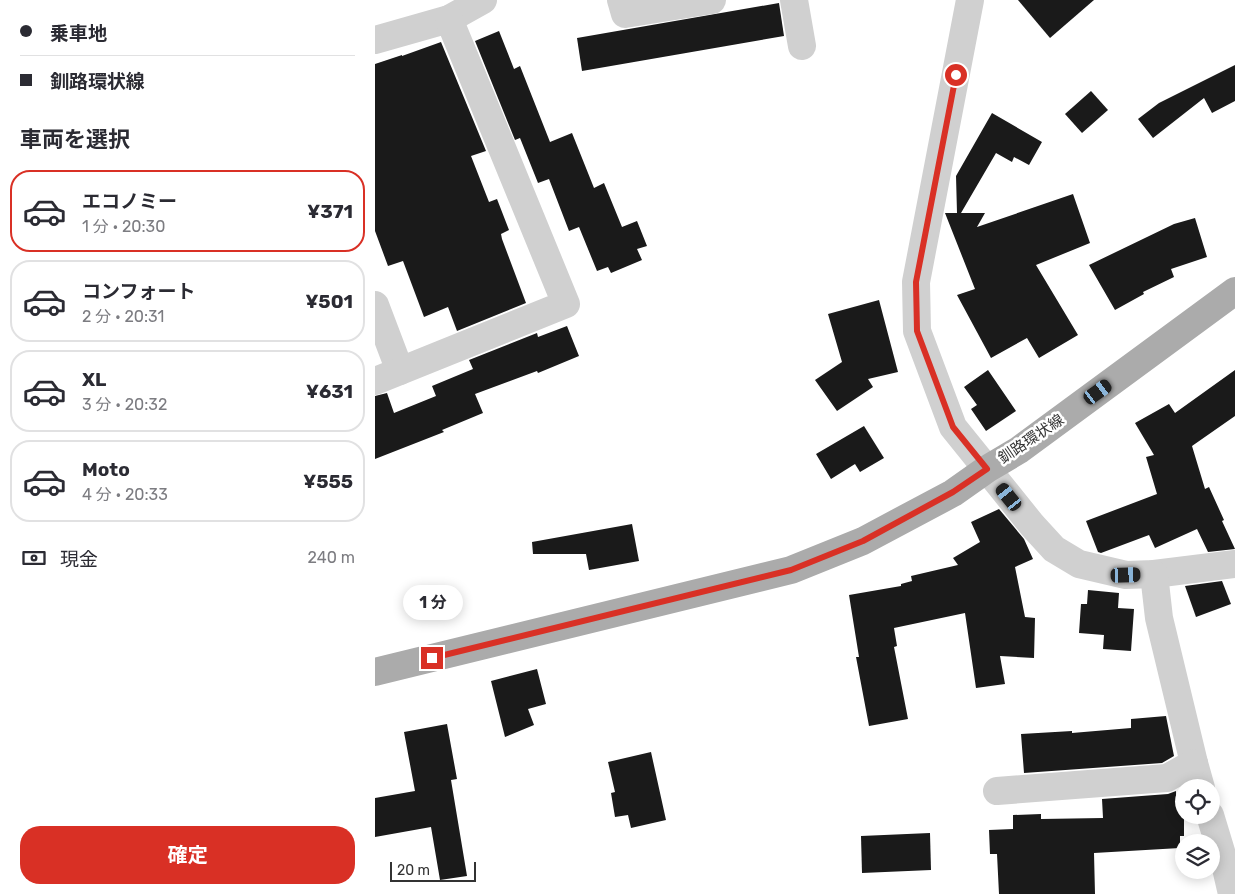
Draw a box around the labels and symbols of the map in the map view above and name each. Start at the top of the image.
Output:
route start [945,64,967,86]
car [1081,377,1114,407]
street label: 釧路環状線 [995,411,1067,467]
car [993,481,1024,513]
car [1110,567,1141,583]
callout: 1 分 [402,586,462,620]
route end [421,647,443,669]
scale bar [390,859,476,882]

